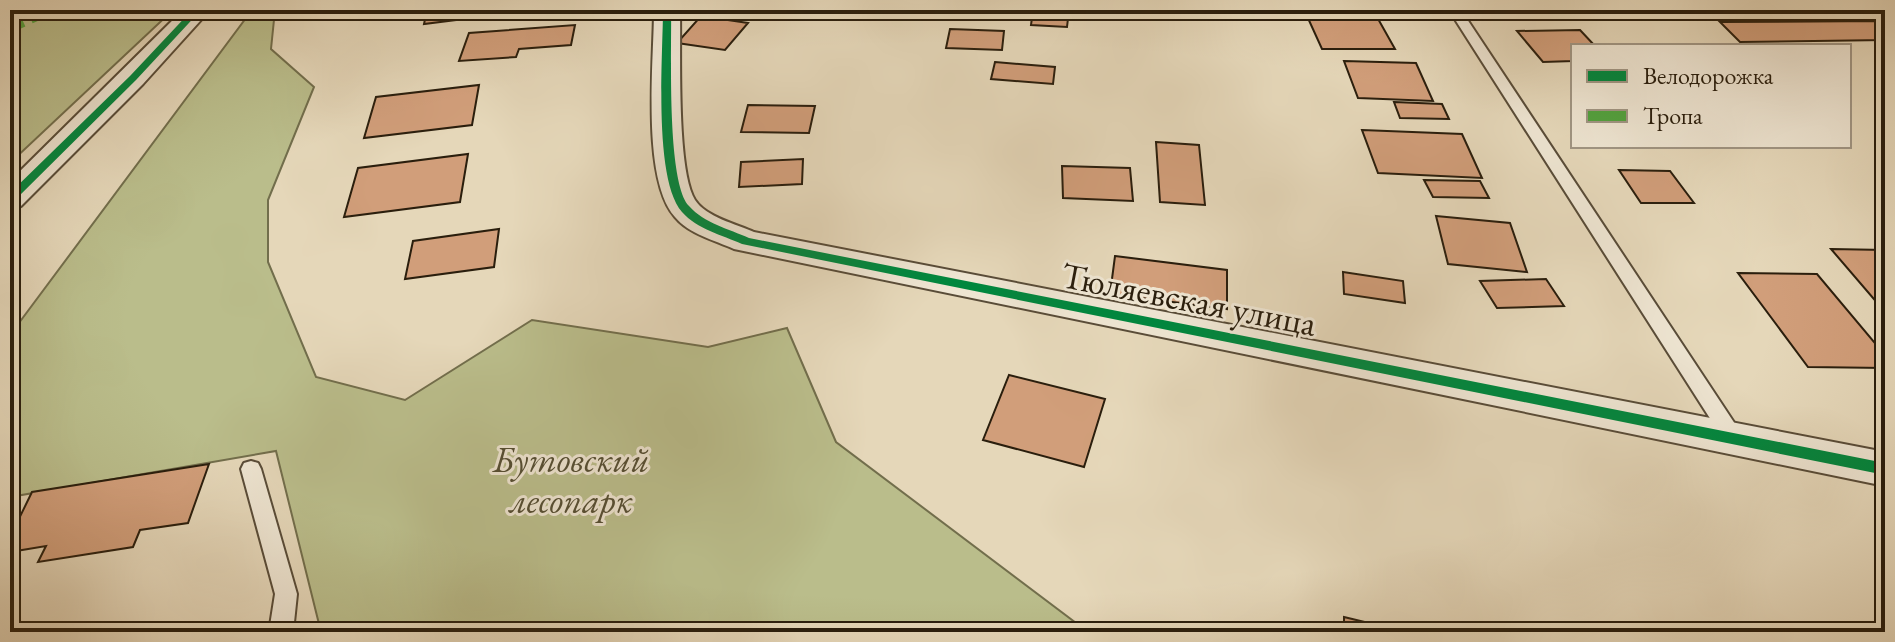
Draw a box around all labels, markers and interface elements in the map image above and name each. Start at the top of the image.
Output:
legend [1571,44,1851,148]
text: Велодорожка [1643,60,1774,91]
text: Тропа [1643,100,1703,131]
street label: Тюляевская улица [1058,251,1321,347]
park label: Бутовский лесопарк [492,436,649,524]

